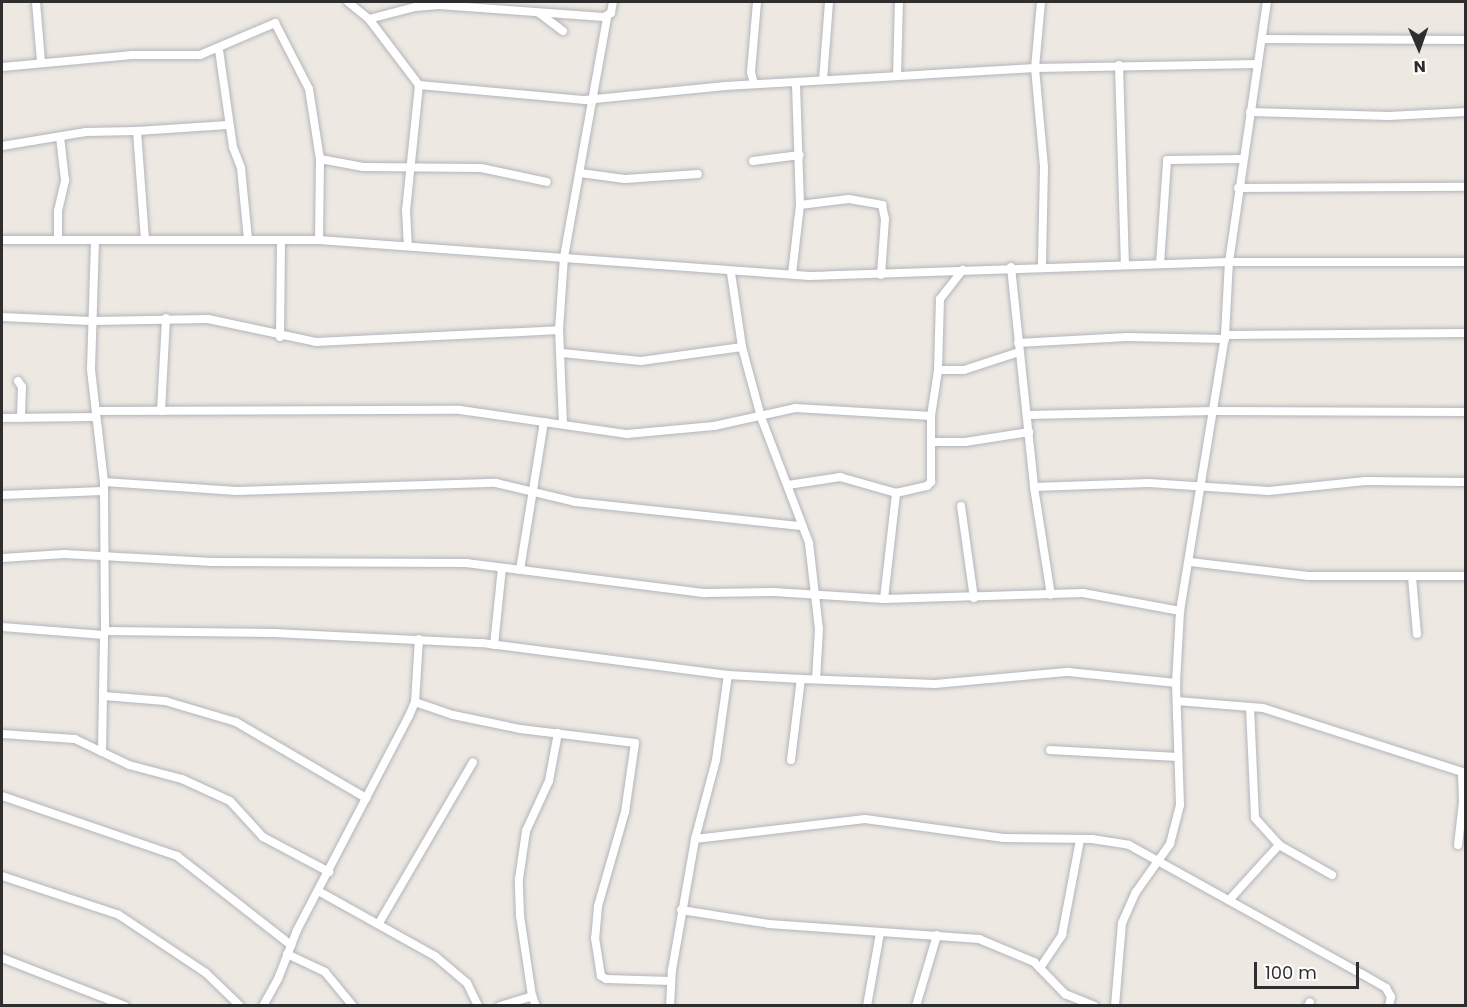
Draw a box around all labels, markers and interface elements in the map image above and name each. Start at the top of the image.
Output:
north arrow [1389,18,1449,78]
text: N [1413,55,1426,78]
scale bar [1257,950,1362,988]
text: 100 m [1265,960,1317,985]

